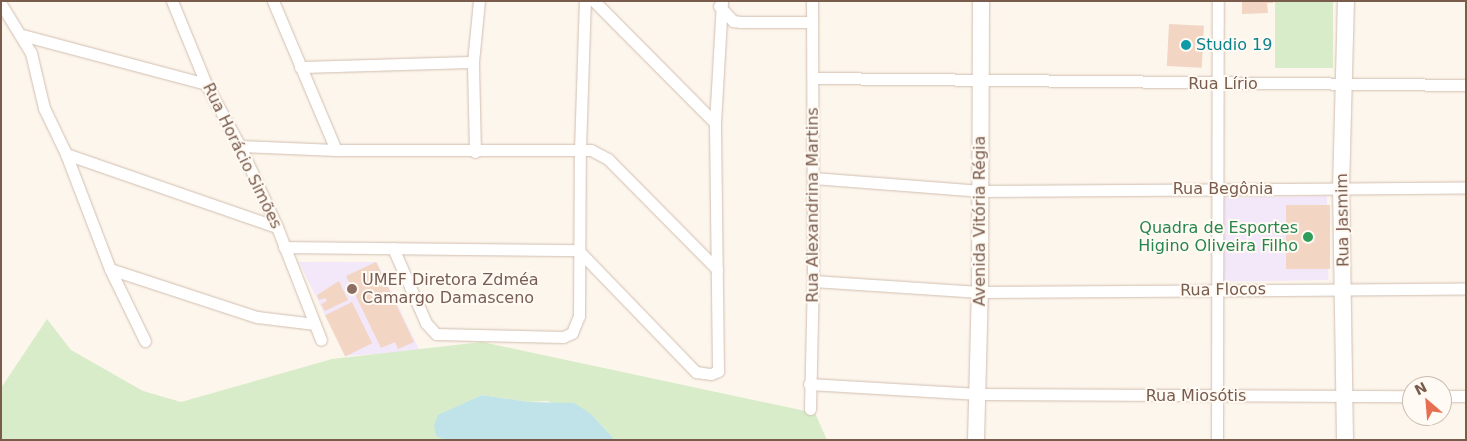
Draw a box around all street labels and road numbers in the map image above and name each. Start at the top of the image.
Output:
street label: Rua Lírio [1188,74,1258,94]
street label: Rua Horácio Simões [198,80,286,232]
street label: Rua Alexandrina Martins [803,107,823,303]
street label: Avenida Vitória Régia [970,136,990,306]
street label: Rua Jasmim [1333,173,1353,267]
street label: Rua Begônia [1173,179,1273,199]
street label: Rua Flocos [1180,280,1266,300]
street label: Rua Miosótis [1146,386,1246,406]

